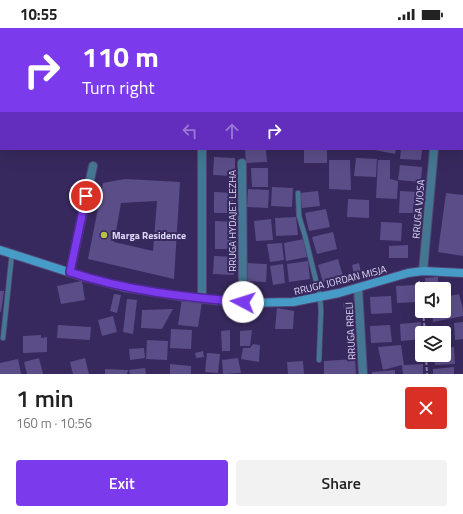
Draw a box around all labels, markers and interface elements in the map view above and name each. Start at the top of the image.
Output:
text: 10:55 [20,3,57,26]
text: 110 m [82,35,159,78]
icon: right [16,44,68,96]
text: Turn right [82,74,155,101]
icon: left [179,120,201,142]
icon: ahead [221,120,243,142]
icon: right [263,120,285,142]
street label: RRUGA HYDAJET LEZHA [225,170,240,272]
pin [69,179,103,213]
street label: RRUGA VJOSA [408,179,429,239]
icon: arrive [75,185,97,207]
place label: Marga Residence [112,228,186,243]
marker: Marga Residence [99,230,109,240]
street label: RRUGA JORDAN MISJA [292,262,388,299]
position arrow [222,281,264,323]
map controls [415,282,451,362]
button: sound [415,282,451,318]
street label: RRUGA RRELI [341,302,360,360]
button: layers [415,326,451,362]
text: 1 min [16,380,74,416]
button: close [405,387,447,429]
text: 160 m · 10:56 [16,413,92,433]
button: Exit [16,460,228,506]
button: Share [236,460,447,506]

